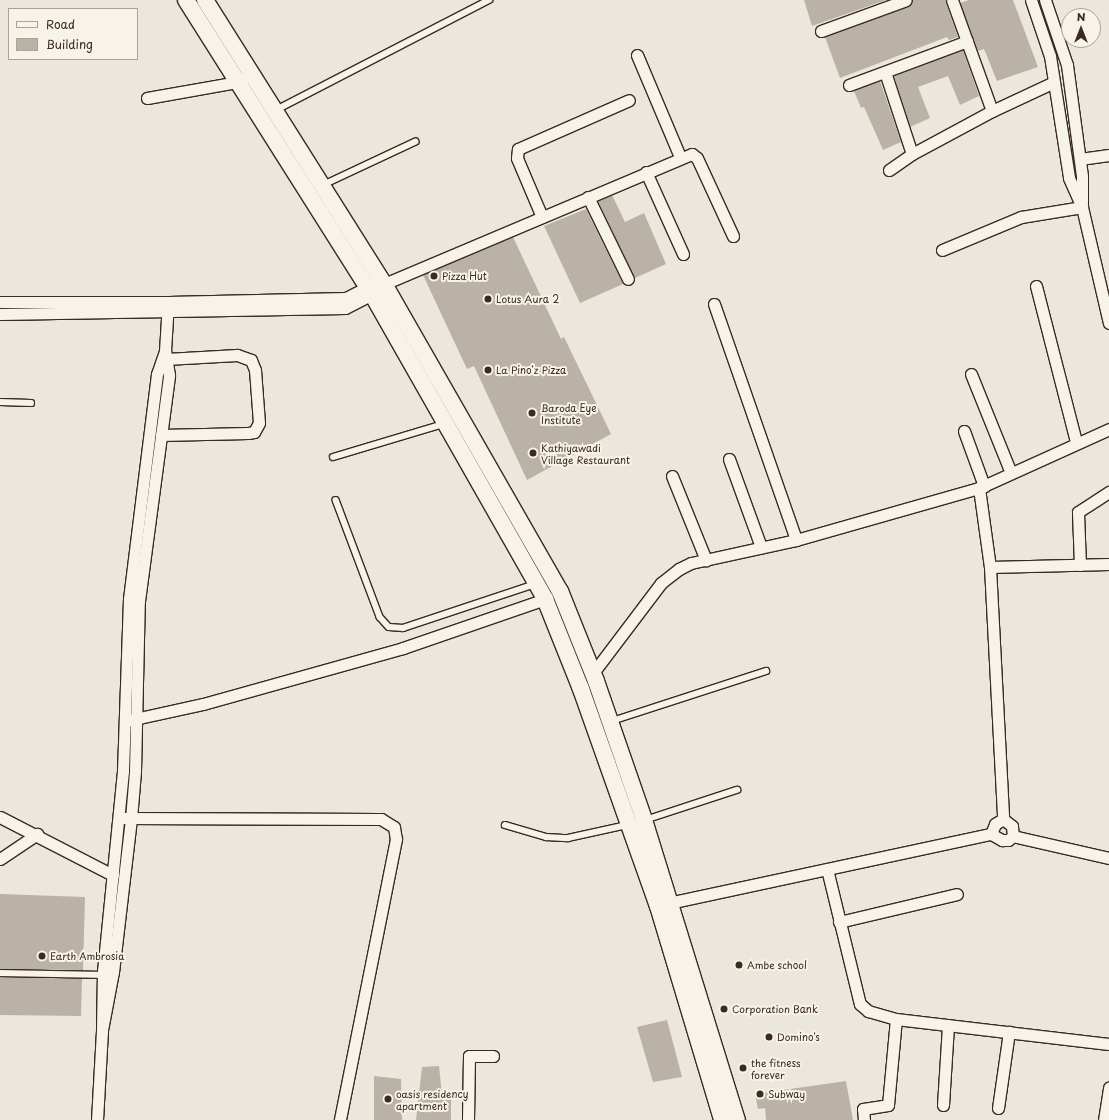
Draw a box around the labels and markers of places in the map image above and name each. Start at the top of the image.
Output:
place label: Pizza Hut [442,270,487,282]
marker: Pizza Hut [429,271,439,281]
place label: Lotus Aura 2 [496,293,560,305]
marker: Lotus Aura 2 [483,294,493,304]
place label: La Pino'z Pizza [496,364,567,376]
marker: La Pino'z Pizza [483,365,493,375]
place label: Baroda Eye Institute [541,401,597,424]
marker: Baroda Eye Institute [526,407,538,419]
place label: Kathiyawadi Village Restaurant [541,441,630,464]
marker: Kathiyawadi Village Restaurant [528,448,538,458]
place label: Earth Ambrosia [50,950,125,962]
marker: Earth Ambrosia [37,951,47,961]
place label: Ambe school [747,959,808,971]
marker: Ambe school [734,960,744,970]
place label: Corporation Bank [732,1003,818,1015]
marker: Corporation Bank [719,1004,729,1014]
place label: Domino's [777,1031,820,1043]
marker: Domino's [764,1032,774,1042]
place label: the fitness forever [751,1056,801,1080]
marker: the fitness forever [738,1063,748,1073]
place label: oasis residency apartment [396,1087,469,1110]
place label: Subway [768,1088,805,1100]
marker: Subway [755,1089,765,1099]
marker: oasis residency apartment [383,1094,393,1104]

